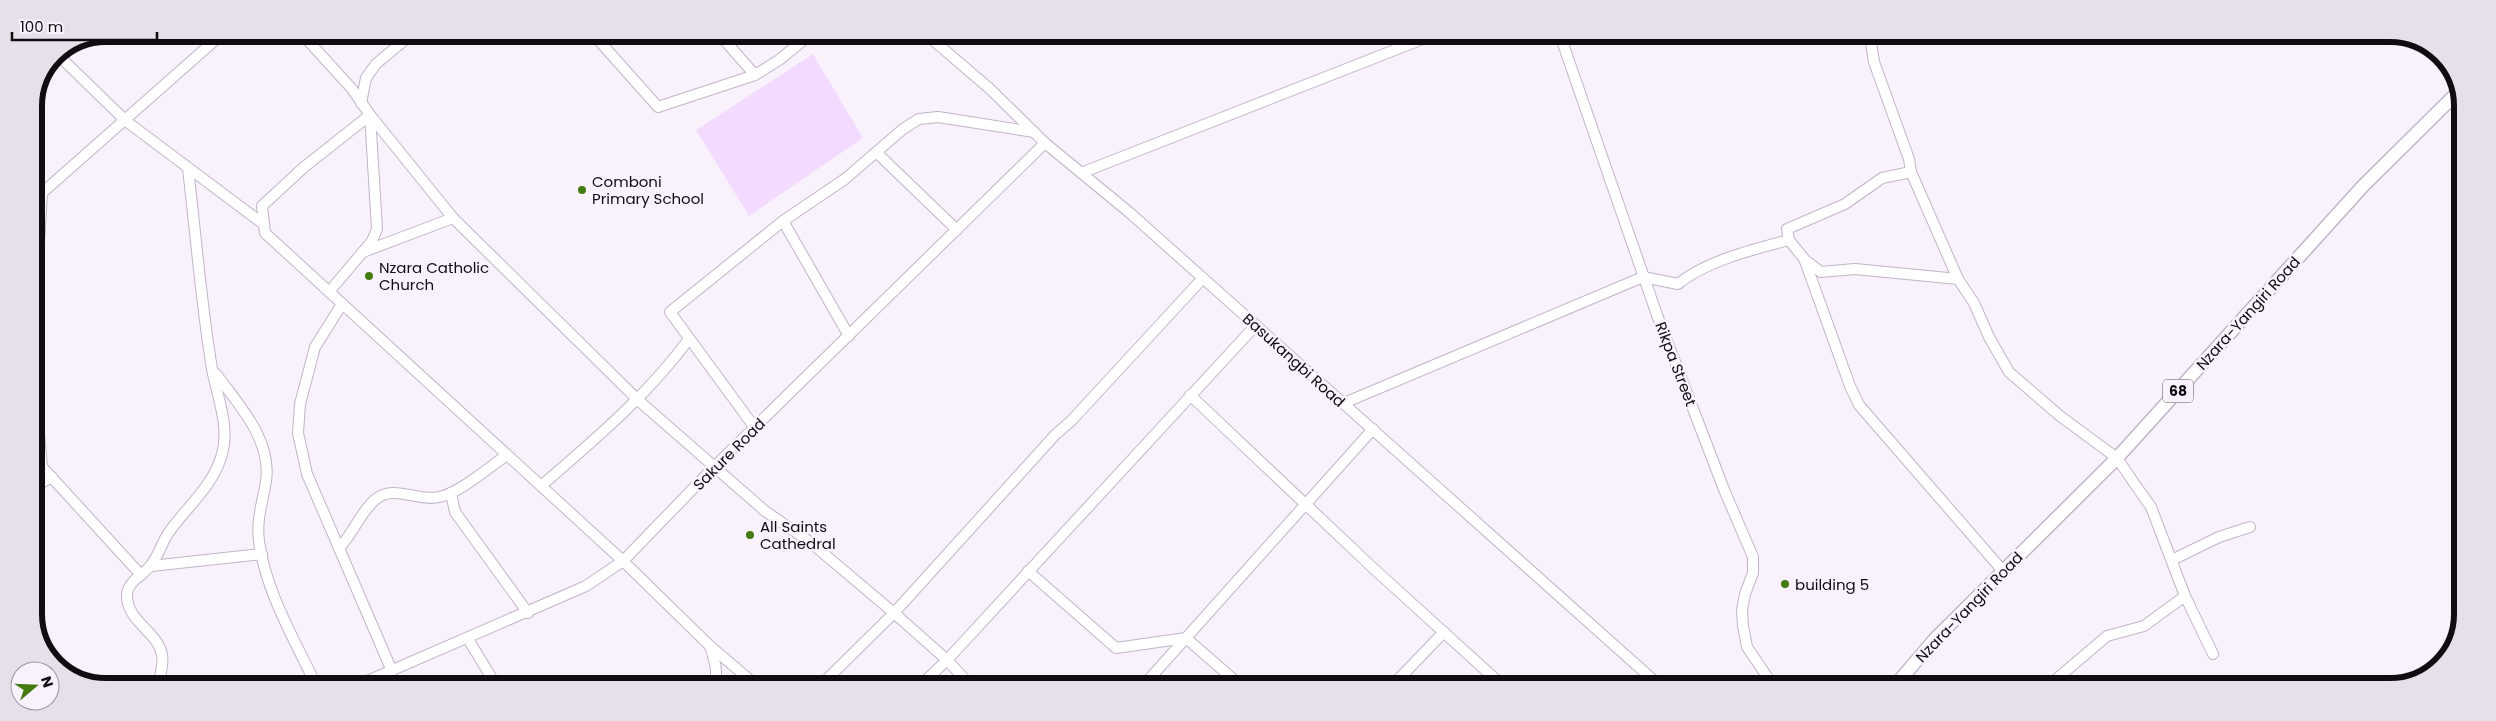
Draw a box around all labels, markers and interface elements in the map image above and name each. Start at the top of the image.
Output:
scale bar [12,10,158,42]
text: 100 m [20,16,63,37]
place label: Comboni Primary School [592,171,704,209]
marker: Comboni Primary School [576,184,588,196]
street label: Nzara-Yangiri Road [2191,252,2305,374]
place label: Nzara Catholic Church [379,257,489,295]
marker: Nzara Catholic Church [363,270,375,282]
street label: Basukangbi Road [1238,308,1350,412]
street label: Rikpa Street [1650,319,1702,409]
road number: 68 [2163,380,2193,402]
street label: Sakure Road [688,413,770,495]
place label: All Saints Cathedral [760,516,836,554]
marker: All Saints Cathedral [744,529,756,541]
street label: Nzara-Yangiri Road [1911,547,2027,667]
place label: building 5 [1795,574,1869,595]
marker: building 5 [1779,578,1791,590]
north arrow [10,661,60,711]
text: N [36,674,58,690]

